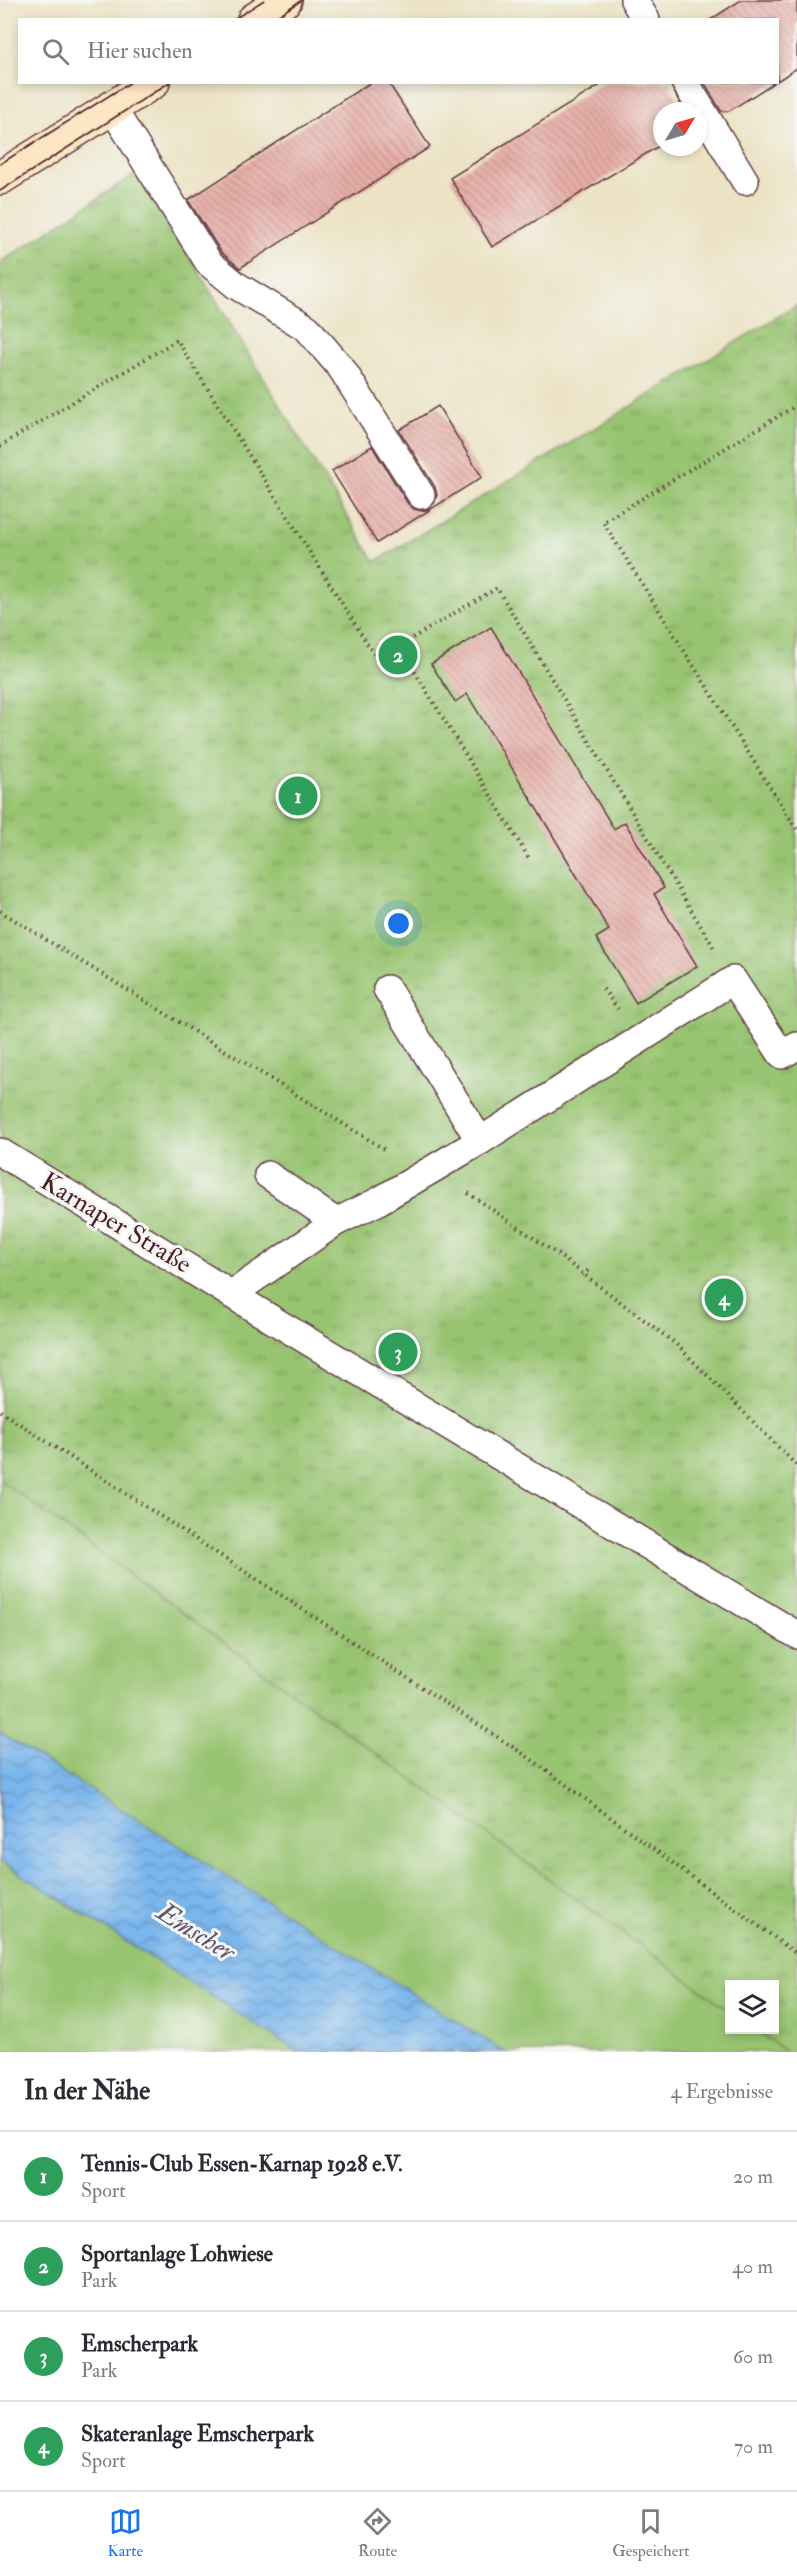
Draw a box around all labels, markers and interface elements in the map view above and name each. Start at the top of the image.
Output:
search box [18,18,779,84]
icon: search [39,35,72,68]
text: Hier suchen [87,37,193,65]
north arrow [653,102,707,156]
pin: 2 [378,632,418,678]
pin: 1 [278,774,318,818]
your location [384,909,413,938]
street label: Karnaper Straße [34,1166,197,1281]
pin: 4 [704,1276,744,1320]
pin: 3 [378,1330,418,1374]
water label: Emscher [149,1894,243,1970]
map controls [725,1980,779,2034]
button: layers [725,1980,779,2034]
text: In der Nähe [24,2075,150,2107]
text: 4 Ergebnisse [671,2079,773,2104]
text: Tennis-Club Essen-Karnap 1928 e.V. [81,2150,403,2178]
text: 1 [40,2164,47,2189]
text: 20 m [733,2164,773,2189]
text: Sport [81,2178,126,2203]
text: Sportanlage Lohwiese [81,2240,273,2268]
text: 2 [38,2254,49,2279]
text: 40 m [732,2254,773,2279]
text: Park [81,2268,117,2293]
text: Emscherpark [81,2330,198,2358]
text: 3 [40,2344,47,2369]
text: 60 m [733,2344,773,2369]
text: Park [81,2358,117,2383]
text: Skateranlage Emscherpark [81,2420,314,2448]
text: 4 [38,2434,49,2459]
text: 70 m [734,2434,773,2459]
text: Sport [81,2448,126,2473]
tab: Karte [108,2505,143,2561]
tab: Route [358,2505,397,2561]
tab: Gespeichert [612,2505,689,2561]

